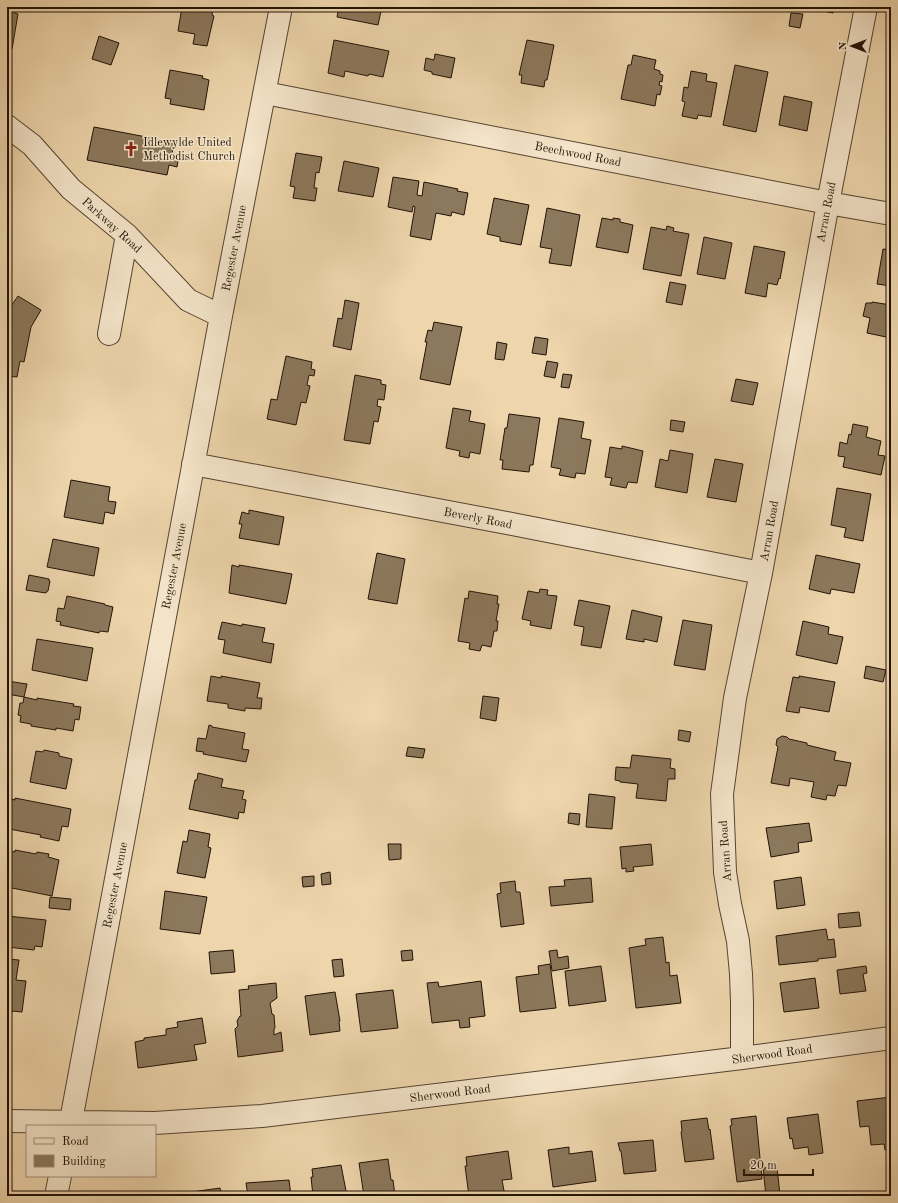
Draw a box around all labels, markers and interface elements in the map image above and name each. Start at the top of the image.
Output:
north arrow [832,26,872,66]
text: N [838,41,849,50]
place label: Idlewylde United Methodist Church [143,137,236,163]
church icon: Idlewylde United Methodist Church [122,140,140,158]
street label: Beechwood Road [533,141,622,169]
street label: Arran Road [815,181,839,244]
street label: Parkway Road [79,196,144,256]
street label: Regester Avenue [221,204,249,292]
street label: Arran Road [759,500,781,563]
street label: Beverly Road [442,506,513,532]
street label: Regester Avenue [161,522,189,610]
street label: Arran Road [718,820,734,882]
street label: Regester Avenue [102,841,130,929]
street label: Sherwood Road [731,1043,813,1067]
street label: Sherwood Road [409,1083,491,1105]
legend [26,1125,156,1177]
text: Road [62,1136,89,1148]
scale bar [744,1151,813,1177]
text: Building [62,1156,106,1168]
text: 20 m [750,1160,777,1172]

